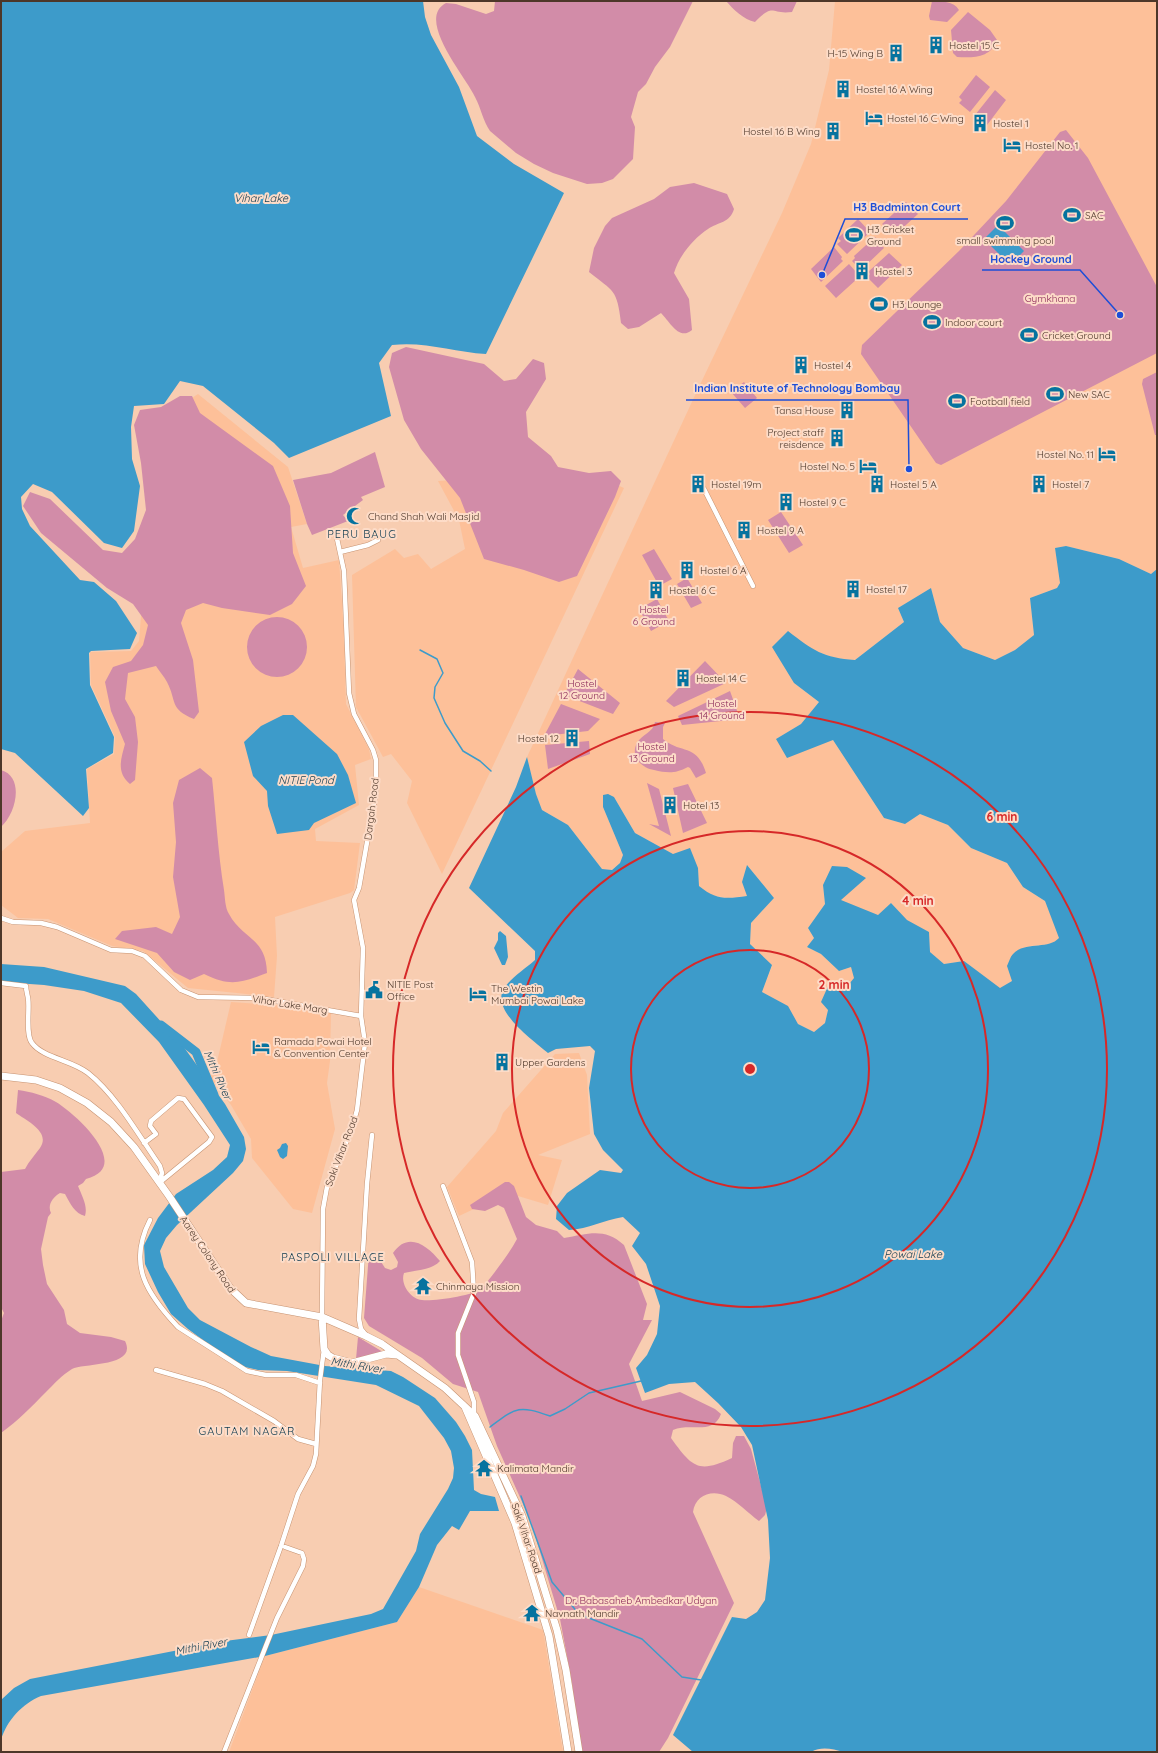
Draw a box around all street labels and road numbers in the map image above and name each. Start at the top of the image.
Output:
street label: Dargah Road [361,777,382,841]
street label: Vihar Lake Marg [251,992,329,1017]
street label: Saki Vihar Road [322,1114,361,1188]
street label: Aarey Colony Road [177,1213,238,1295]
street label: Saki Vihar Road [508,1501,545,1575]

